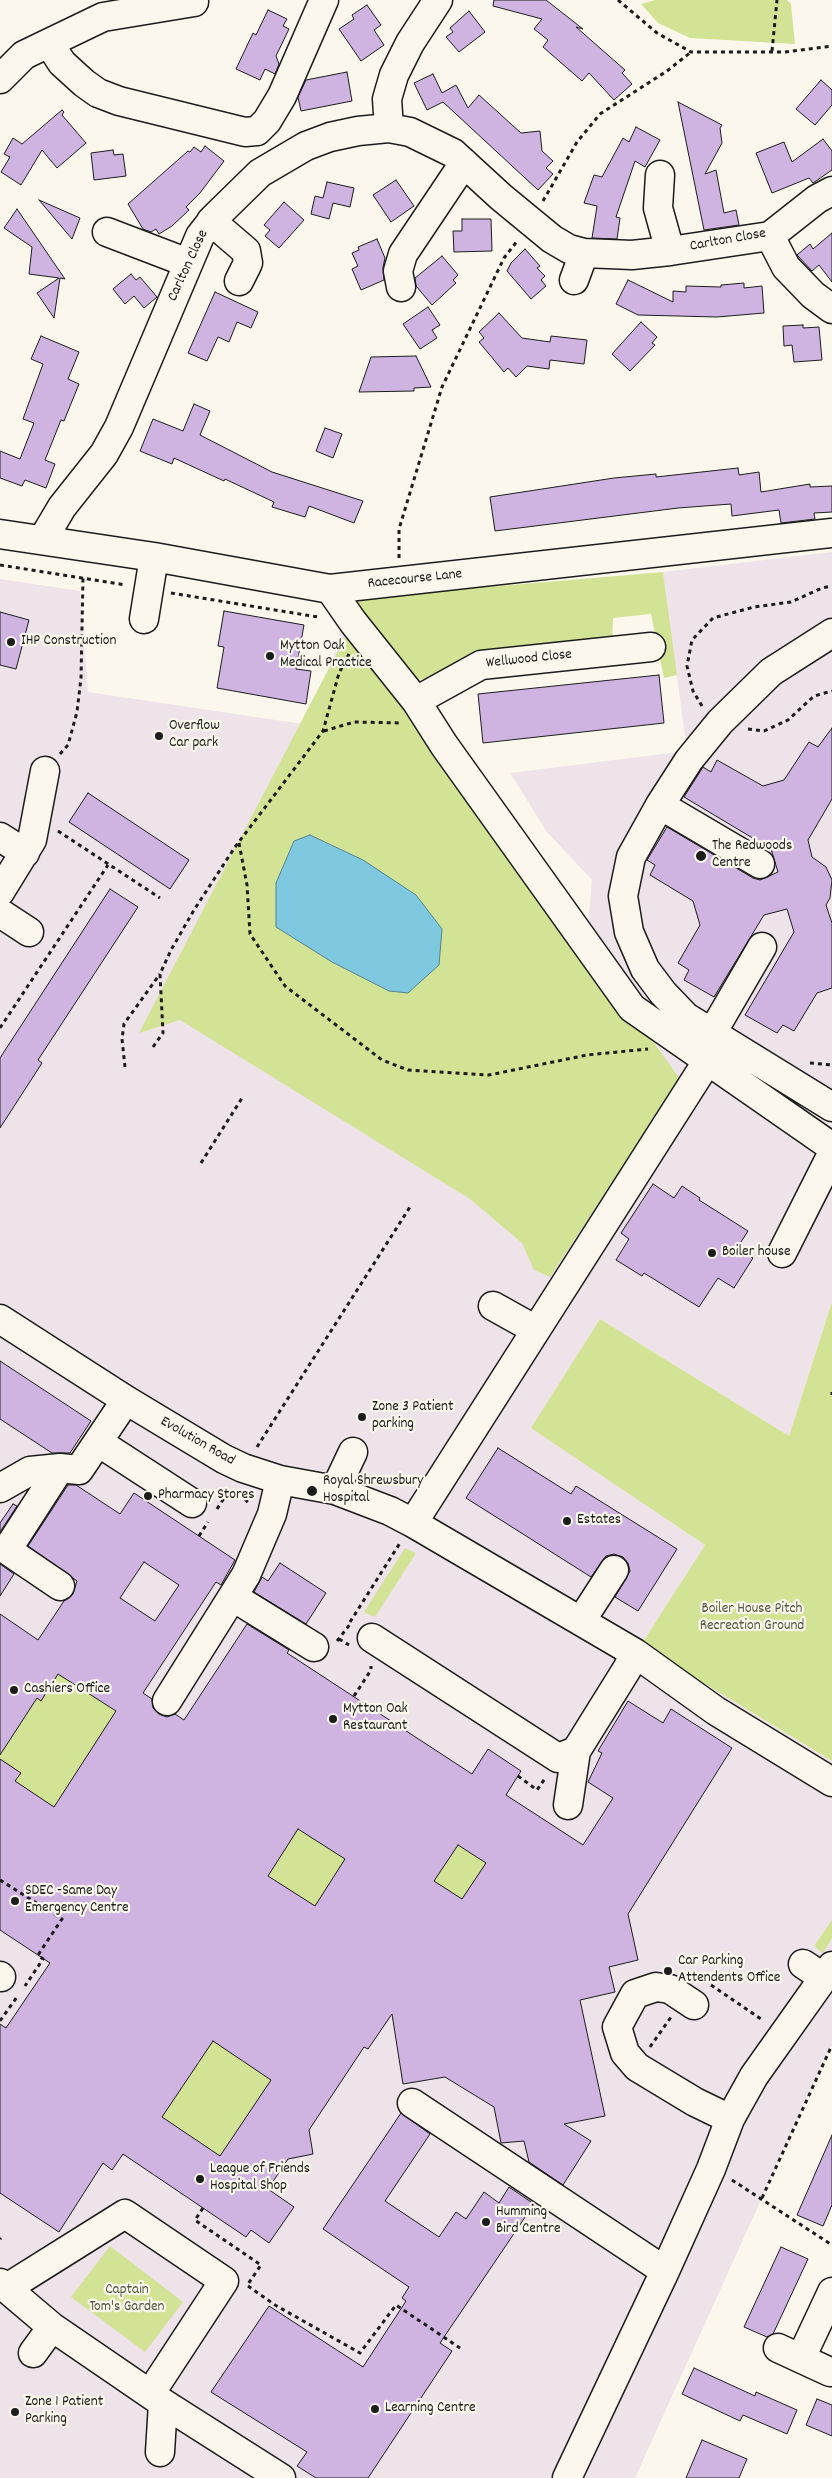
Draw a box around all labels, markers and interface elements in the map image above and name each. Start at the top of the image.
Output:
street label: Carlton Close [689,225,767,257]
street label: Carlton Close [165,227,213,305]
street label: Racecourse Lane [367,566,463,594]
place label: IHP Construction [21,633,116,651]
marker: IHP Construction [5,636,17,648]
place label: Mytton Oak Medical Practice [280,638,372,673]
street label: Wellwood Close [485,647,573,673]
marker: Mytton Oak Medical Practice [264,650,276,662]
place label: Overflow Car park [169,718,220,753]
marker: Overflow Car park [153,730,165,742]
place label: The Redwoods Centre [712,838,792,873]
marker: The Redwoods Centre [694,849,708,863]
place label: Boiler house [722,1244,791,1262]
marker: Boiler house [706,1247,718,1259]
place label: Zone 3 Patient parking [372,1399,454,1434]
marker: Zone 3 Patient parking [356,1411,368,1423]
street label: Evolution Road [156,1413,238,1471]
place label: Royal Shrewsbury Hospital [323,1473,423,1508]
marker: Royal Shrewsbury Hospital [305,1484,319,1498]
place label: Pharmacy Stores [158,1487,254,1505]
marker: Pharmacy Stores [142,1490,154,1502]
place label: Estates [577,1512,621,1530]
marker: Estates [561,1515,573,1527]
park label: Boiler House Pitch Recreation Ground [700,1601,804,1636]
place label: Cashiers Office [24,1681,110,1699]
marker: Cashiers Office [8,1684,20,1696]
place label: Mytton Oak Restaurant [343,1701,408,1736]
marker: Mytton Oak Restaurant [327,1713,339,1725]
place label: SDEC -Same Day Emergency Centre [25,1883,129,1918]
marker: SDEC -Same Day Emergency Centre [9,1895,21,1907]
place label: Car Parking Attendents Office [678,1953,780,1988]
marker: Car Parking Attendents Office [662,1965,674,1977]
place label: League of Friends Hospital Shop [210,2161,310,2196]
marker: League of Friends Hospital Shop [194,2173,206,2185]
place label: Humming Bird Centre [496,2204,561,2239]
marker: Humming Bird Centre [480,2216,492,2228]
park label: Captain Tom's Garden [89,2282,165,2317]
place label: Zone 1 Patient Parking [25,2394,103,2429]
place label: Learning Centre [385,2400,476,2418]
marker: Learning Centre [369,2403,381,2415]
marker: Zone 1 Patient Parking [9,2406,21,2418]

